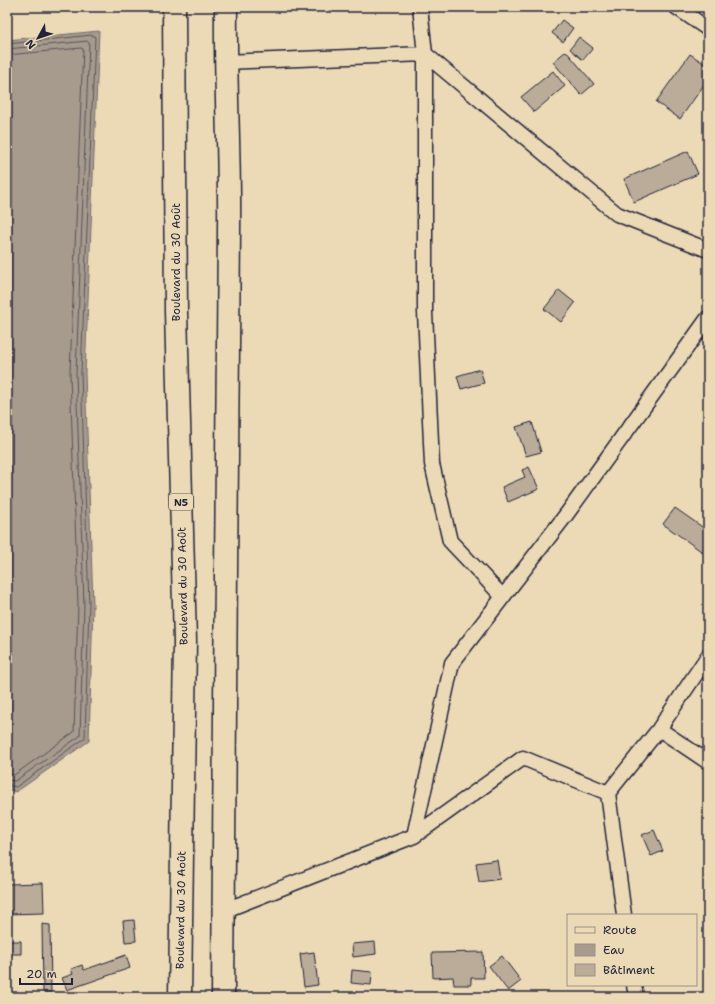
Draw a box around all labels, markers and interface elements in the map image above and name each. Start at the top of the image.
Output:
north arrow [18,18,58,58]
text: N [22,36,39,52]
street label: Boulevard du 30 Août [169,203,184,321]
road number: N5 [169,494,193,510]
street label: Boulevard du 30 Août [174,527,192,645]
street label: Boulevard du 30 Août [172,851,190,969]
legend [567,914,697,986]
text: Route [603,922,637,938]
text: Eau [603,942,625,958]
scale bar [20,960,72,986]
text: Bâtiment [603,962,655,978]
text: 20 m [26,966,57,982]

